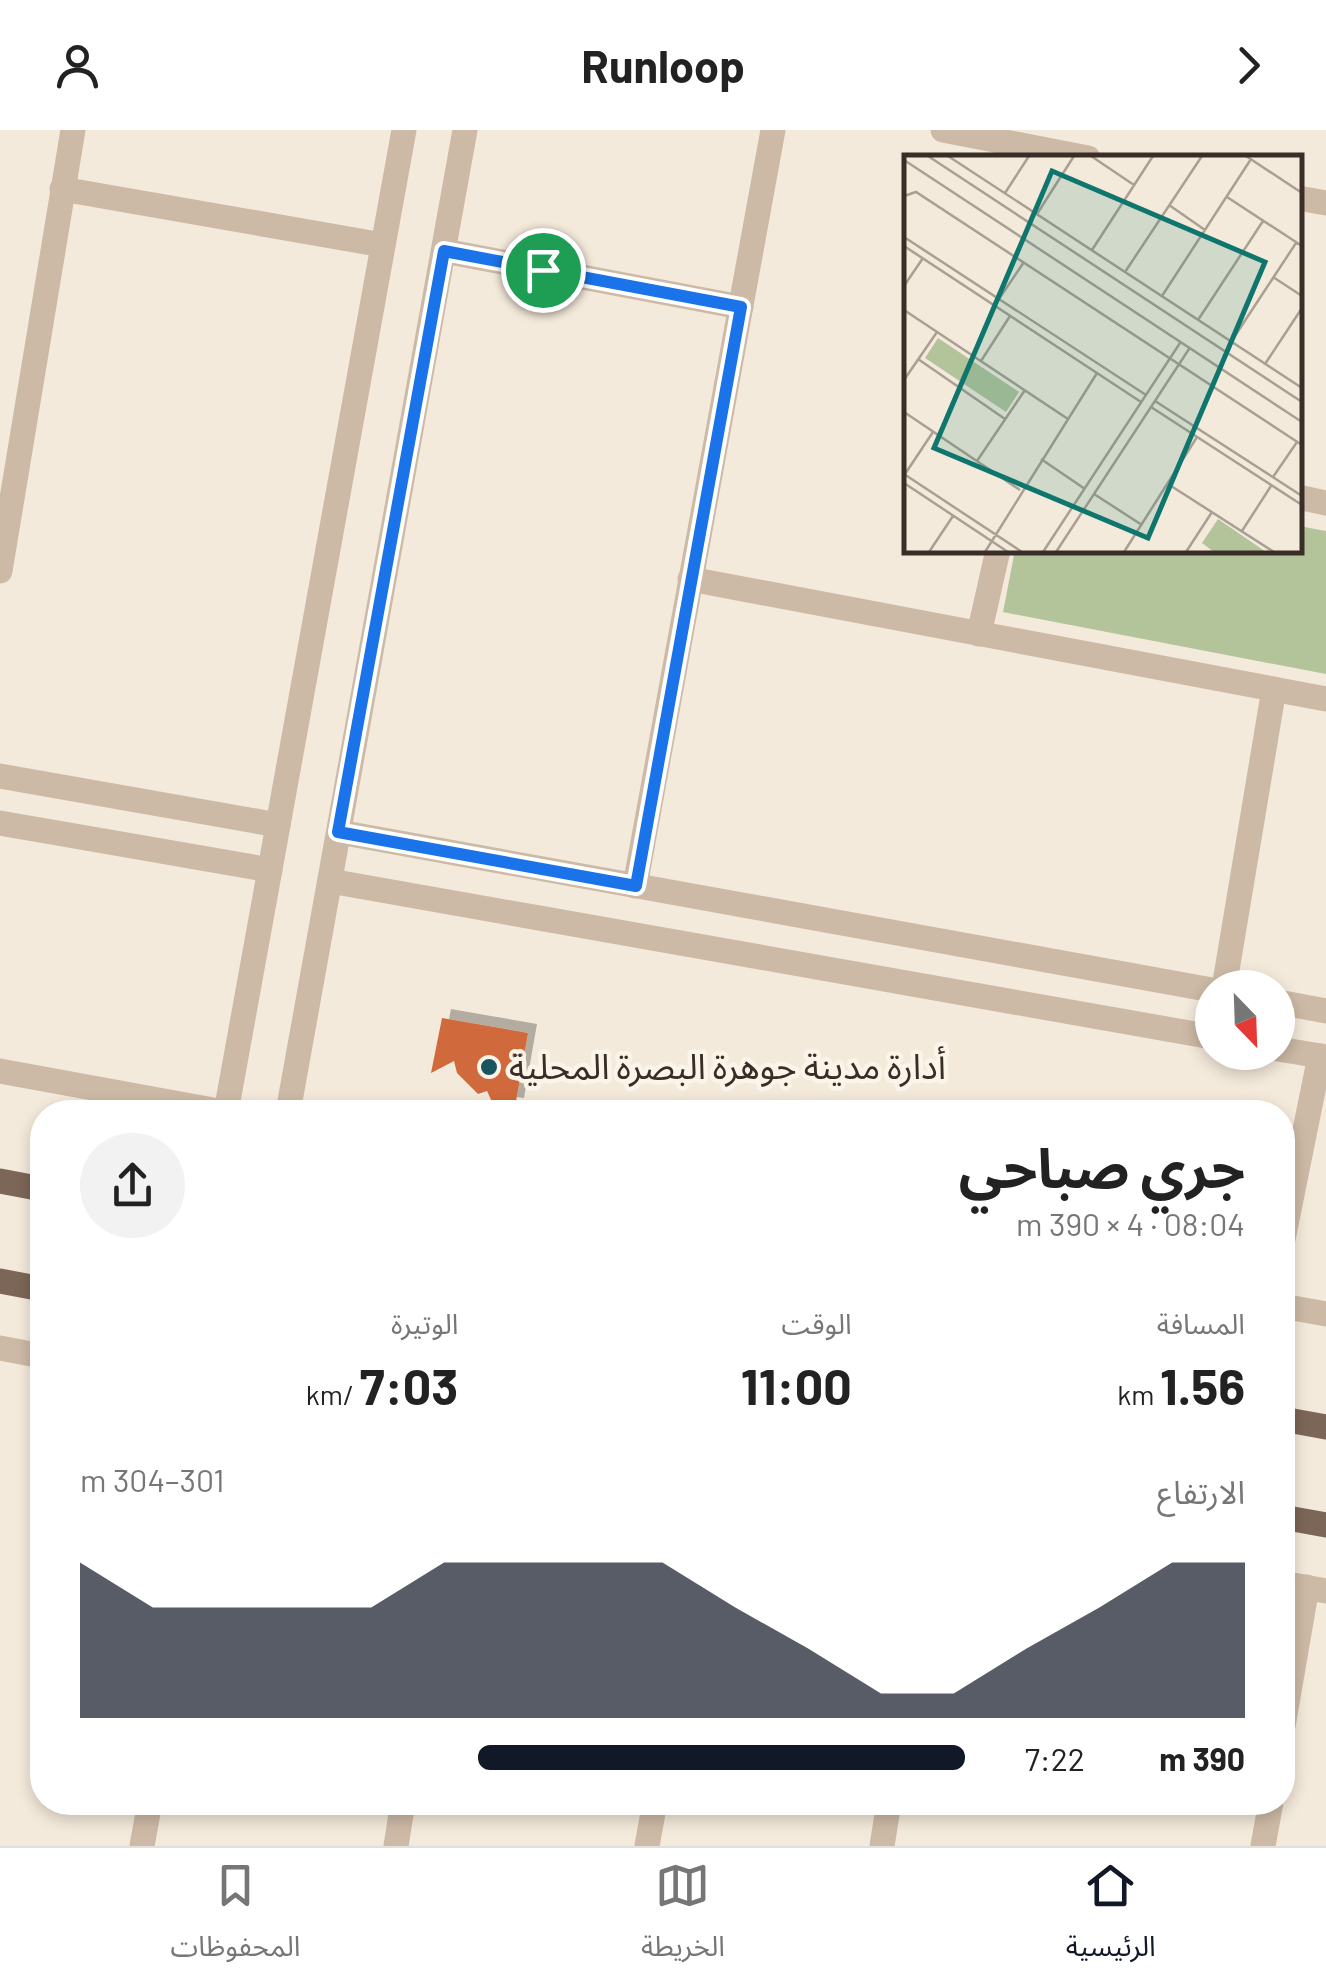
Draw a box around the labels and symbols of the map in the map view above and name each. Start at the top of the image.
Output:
inset map [904,155,1301,552]
pin [501,228,586,313]
north arrow [1195,970,1295,1070]
place label: أدارة مدينة جوهرة البصرة المحلية [509,1044,946,1088]
marker: أدارة مدينة جوهرة البصرة المحلية [478,1056,500,1078]

